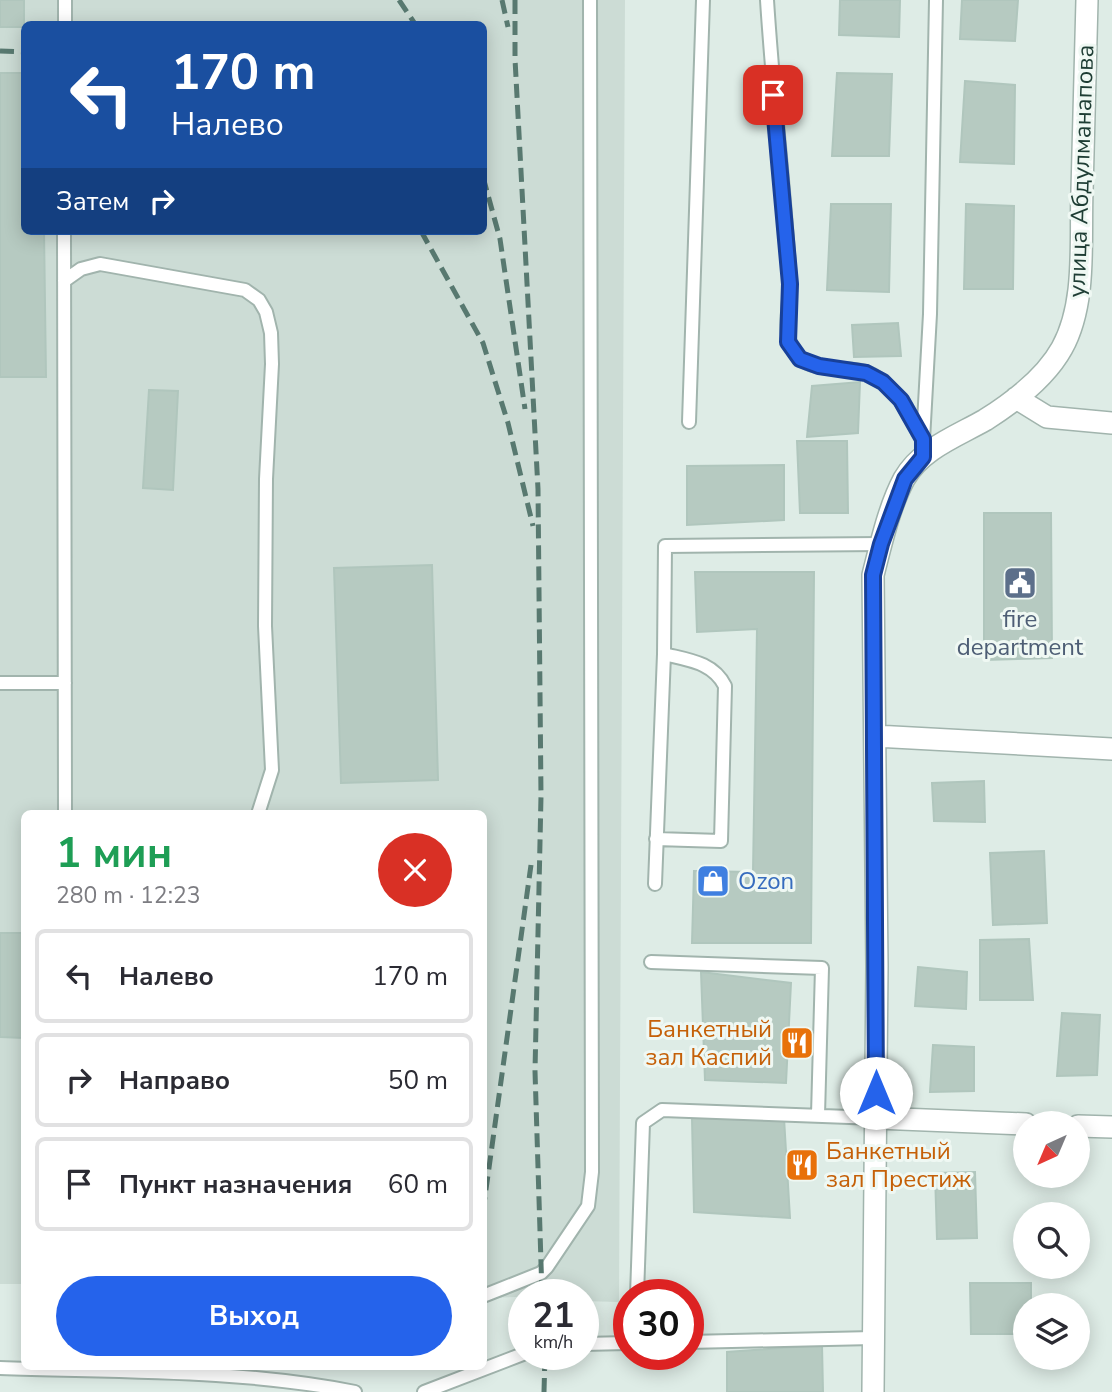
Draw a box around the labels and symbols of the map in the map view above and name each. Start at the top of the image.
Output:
street label: улица Абдулманапова [1061,44,1101,298]
pin [743,65,803,125]
public building icon: fire department [1001,564,1039,602]
place label: fire department [957,603,1084,663]
shop icon: Ozon [694,862,732,900]
place label: Ozon [738,865,794,897]
place label: Банкетный зал Каспий [645,1013,772,1073]
restaurant icon: Банкетный зал Каспий [778,1024,816,1062]
position arrow [839,1056,913,1130]
north arrow [1013,1111,1090,1188]
place label: Банкетный зал Престиж [826,1135,971,1195]
restaurant icon: Банкетный зал Престиж [783,1146,821,1184]
speed limit sign: 30 [613,1279,704,1370]

